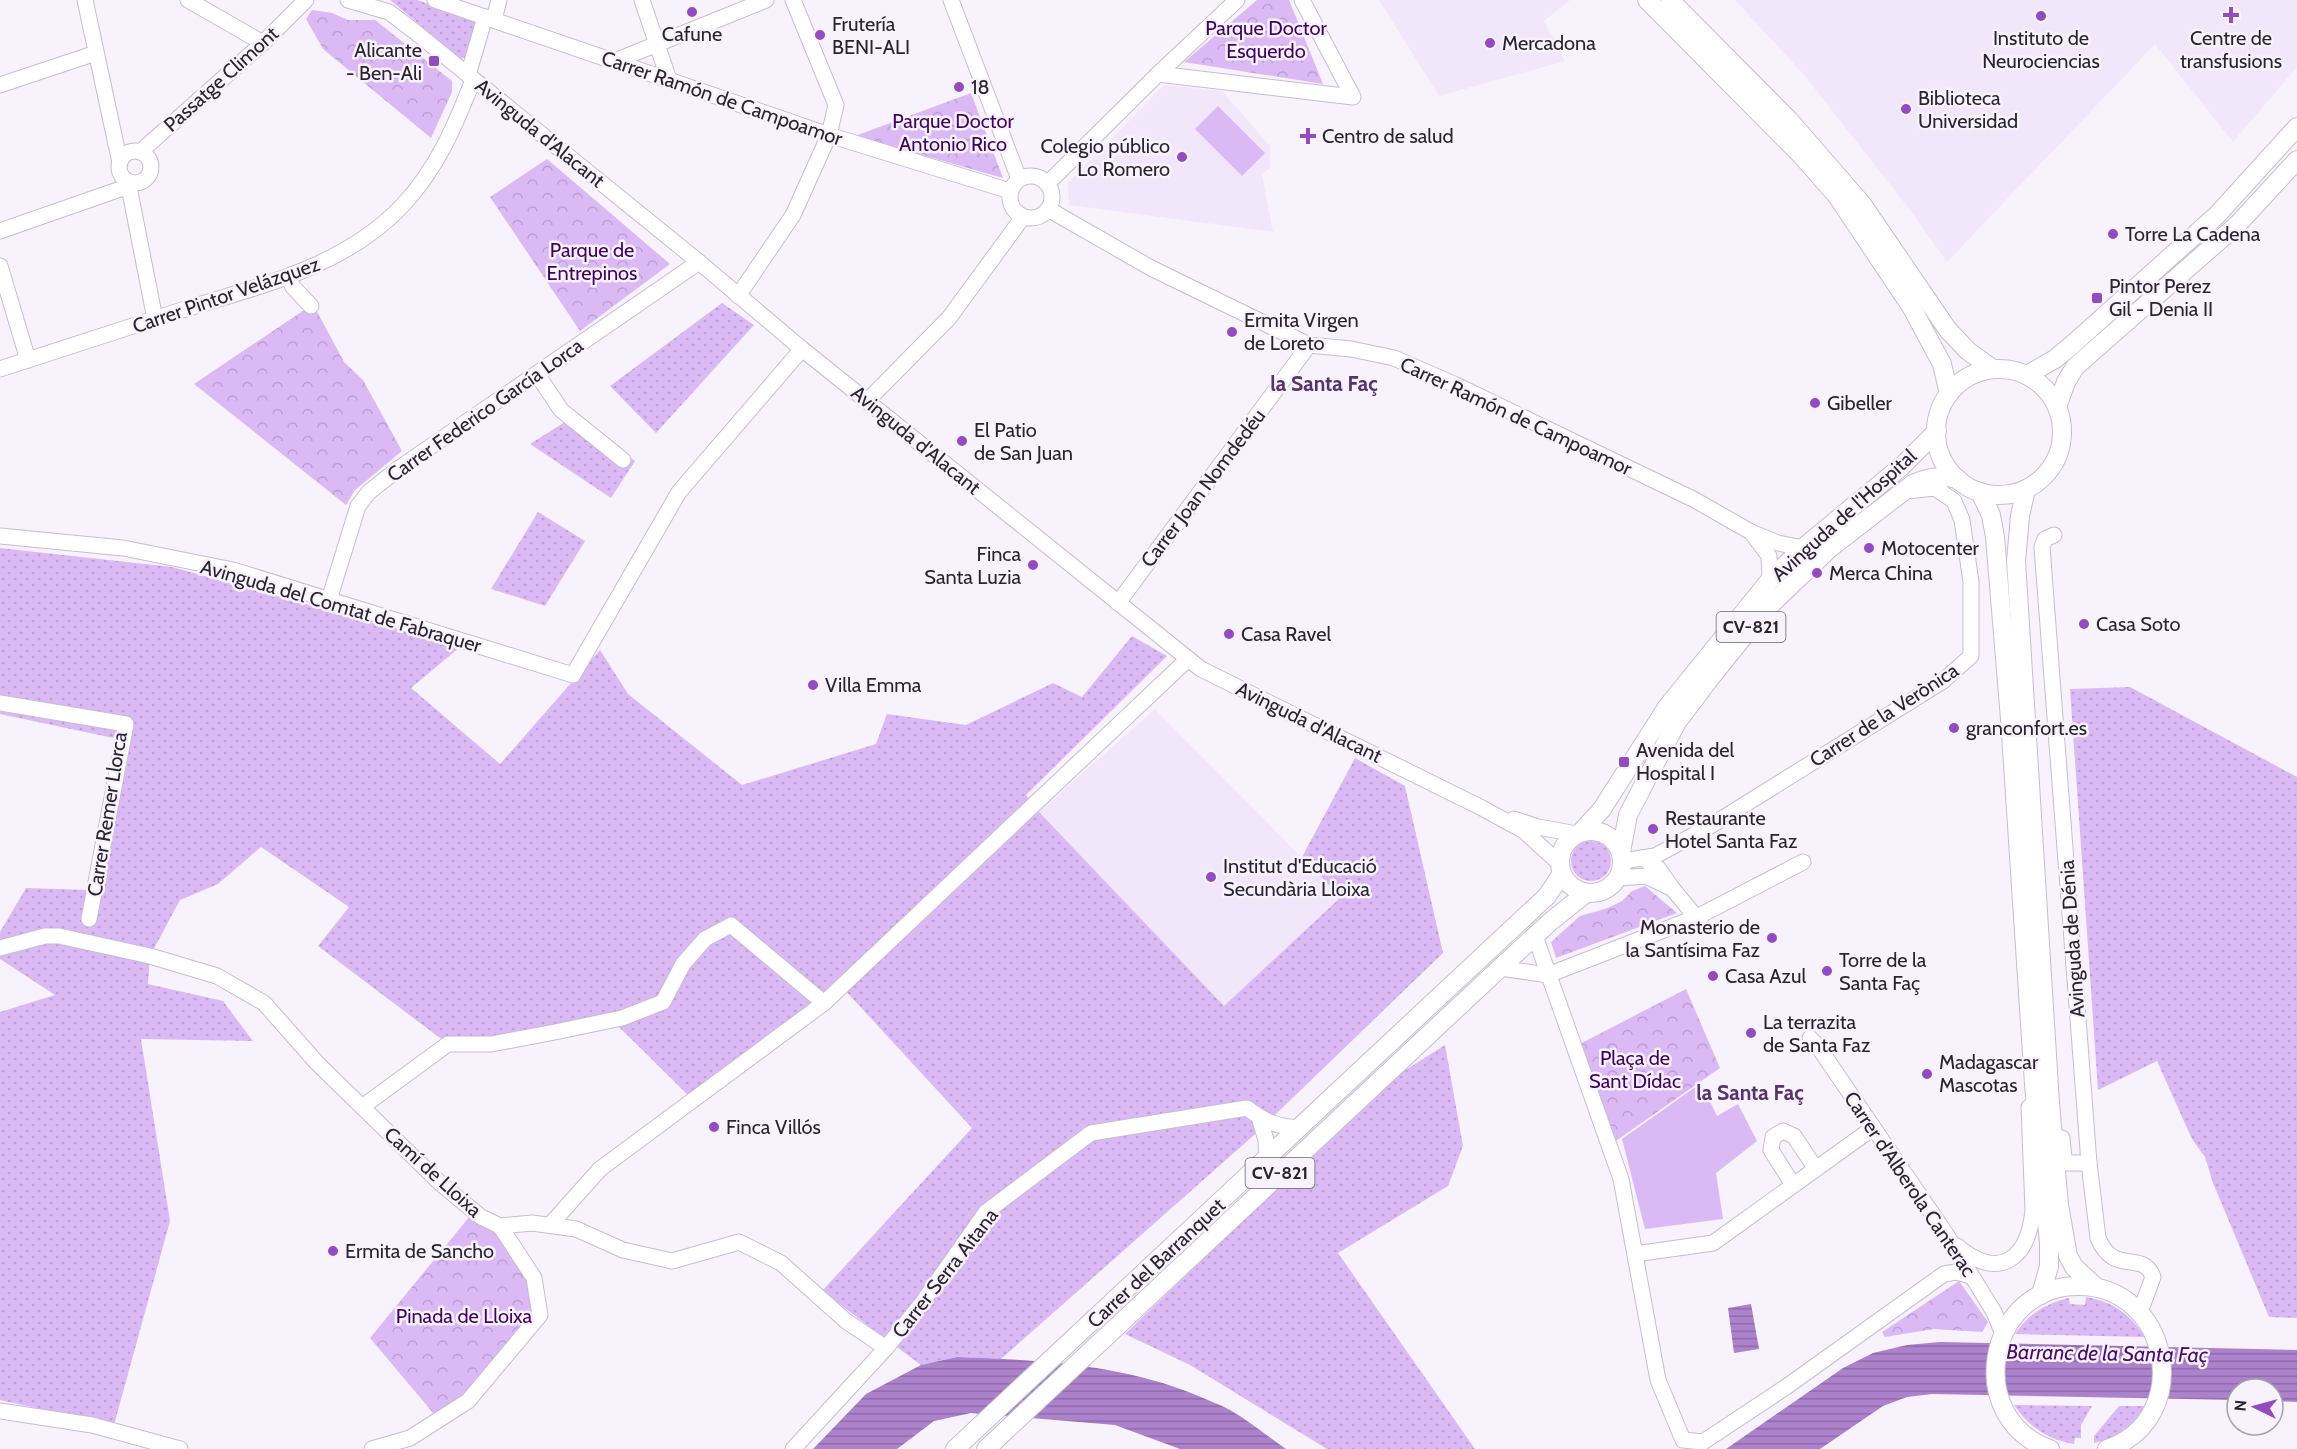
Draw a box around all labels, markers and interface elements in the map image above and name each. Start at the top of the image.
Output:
marker: Cafune [685,5,699,19]
marker: Centre de transfusions [2222,6,2240,24]
marker: Instituto de Neurociencias [2034,9,2048,23]
place label: Frutería BENI-ALI [832,12,910,59]
park label: Parque Doctor Esquerdo [1205,16,1328,63]
street label: Passatge Climont [159,21,283,137]
place label: Cafune [662,22,722,46]
place label: Instituto de Neurociencias [1982,26,2100,73]
place label: Centre de transfusions [2180,26,2282,73]
marker: Frutería BENI-ALI [813,28,827,42]
place label: Mercadona [1502,31,1596,55]
marker: Mercadona [1483,36,1497,50]
place label: Alicante - Ben-Ali [346,38,422,85]
street label: Carrer Ramón de Campoamor [598,45,846,151]
marker: Alicante - Ben-Ali [427,54,441,68]
street label: Avinguda d'Alacant [471,74,610,193]
place label: 18 [971,75,990,99]
marker: 18 [952,80,966,94]
place label: Biblioteca Universidad [1918,86,2018,133]
marker: Biblioteca Universidad [1899,102,1913,116]
park label: Parque Doctor Antonio Rico [892,109,1015,156]
place label: Centro de salud [1322,124,1454,148]
marker: Centro de salud [1299,127,1317,145]
place label: Colegio público Lo Romero [1040,134,1170,181]
marker: Colegio público Lo Romero [1175,150,1189,164]
place label: Torre La Cadena [2125,222,2261,246]
marker: Torre La Cadena [2106,227,2120,241]
park label: Parque de Entrepinos [547,238,637,285]
street label: Carrer Pintor Velázquez [129,252,323,338]
place label: Pintor Perez Gil - Denia II [2109,274,2213,321]
marker: Pintor Perez Gil - Denia II [2090,291,2104,305]
place label: Ermita Virgen de Loreto [1244,308,1359,355]
marker: Ermita Virgen de Loreto [1225,325,1239,339]
street label: Carrer Federico García Lorca [382,333,588,487]
street label: Carrer Ramón de Campoamor [1396,352,1636,481]
district label: la Santa Faç [1270,371,1378,396]
street label: Avinguda d'Alacant [847,381,986,500]
place label: Gibeller [1827,391,1892,415]
marker: Gibeller [1808,396,1822,410]
street label: Carrer Joan Nomdedéu [1136,404,1270,572]
place label: El Patio de San Juan [974,418,1073,465]
marker: El Patio de San Juan [955,434,969,448]
street label: Avinguda de l'Hospital [1767,444,1921,586]
place label: Motocenter [1881,536,1980,560]
marker: Motocenter [1862,541,1876,555]
place label: Finca Santa Luzia [924,542,1021,589]
street label: Avinguda del Comtat de Fabraquer [198,554,485,658]
marker: Finca Santa Luzia [1026,558,1040,572]
place label: Merca China [1829,561,1933,585]
marker: Merca China [1810,566,1824,580]
road number: CV-821 [1716,612,1786,642]
place label: Casa Soto [2096,612,2181,636]
marker: Casa Soto [2077,617,2091,631]
place label: Casa Ravel [1241,622,1331,646]
marker: Casa Ravel [1222,627,1236,641]
street label: Carrer de la Verònica [1805,658,1963,772]
place label: Villa Emma [825,673,922,697]
street label: Avinguda d'Alacant [1232,676,1386,768]
marker: Villa Emma [806,678,820,692]
place label: granconfort.es [1966,716,2087,740]
marker: granconfort.es [1947,721,1961,735]
street label: Carrer Remer Llorca [82,730,132,898]
place label: Avenida del Hospital I [1636,738,1734,785]
marker: Avenida del Hospital I [1617,755,1631,769]
place label: Restaurante Hotel Santa Faz [1665,806,1797,853]
marker: Restaurante Hotel Santa Faz [1646,822,1660,836]
place label: Institut d'Educació Secundària Lloixa [1223,854,1377,901]
street label: Avinguda de Dénia [2054,859,2089,1019]
marker: Institut d'Educació Secundària Lloixa [1204,870,1218,884]
place label: Monasterio de la Santísima Faz [1625,915,1760,962]
marker: Monasterio de la Santísima Faz [1765,931,1779,945]
place label: Torre de la Santa Faç [1839,948,1927,995]
place label: Casa Azul [1725,964,1807,988]
marker: Torre de la Santa Faç [1820,964,1834,978]
marker: Casa Azul [1706,969,1720,983]
place label: La terrazita de Santa Faz [1763,1010,1870,1057]
marker: La terrazita de Santa Faz [1744,1026,1758,1040]
park label: Plaça de Sant Dídac [1589,1046,1681,1093]
place label: Madagascar Mascotas [1939,1050,2039,1097]
marker: Madagascar Mascotas [1920,1067,1934,1081]
district label: la Santa Faç [1696,1080,1804,1105]
street label: Carrer d'Alberola Canterac [1839,1087,1981,1281]
place label: Finca Villós [726,1115,821,1139]
marker: Finca Villós [707,1120,721,1134]
street label: Camí de Lloixa [379,1122,487,1222]
road number: CV-821 [1246,1158,1314,1188]
street label: Carrer del Barranquet [1082,1193,1230,1333]
street label: Carrer Serra Aitana [887,1203,1003,1342]
place label: Ermita de Sancho [345,1239,494,1263]
marker: Ermita de Sancho [326,1244,340,1258]
park label: Pinada de Lloixa [396,1304,533,1328]
water label: Barranc de la Santa Faç [2006,1339,2208,1367]
north arrow [2225,1377,2285,1437]
text: N [2231,1399,2251,1412]

